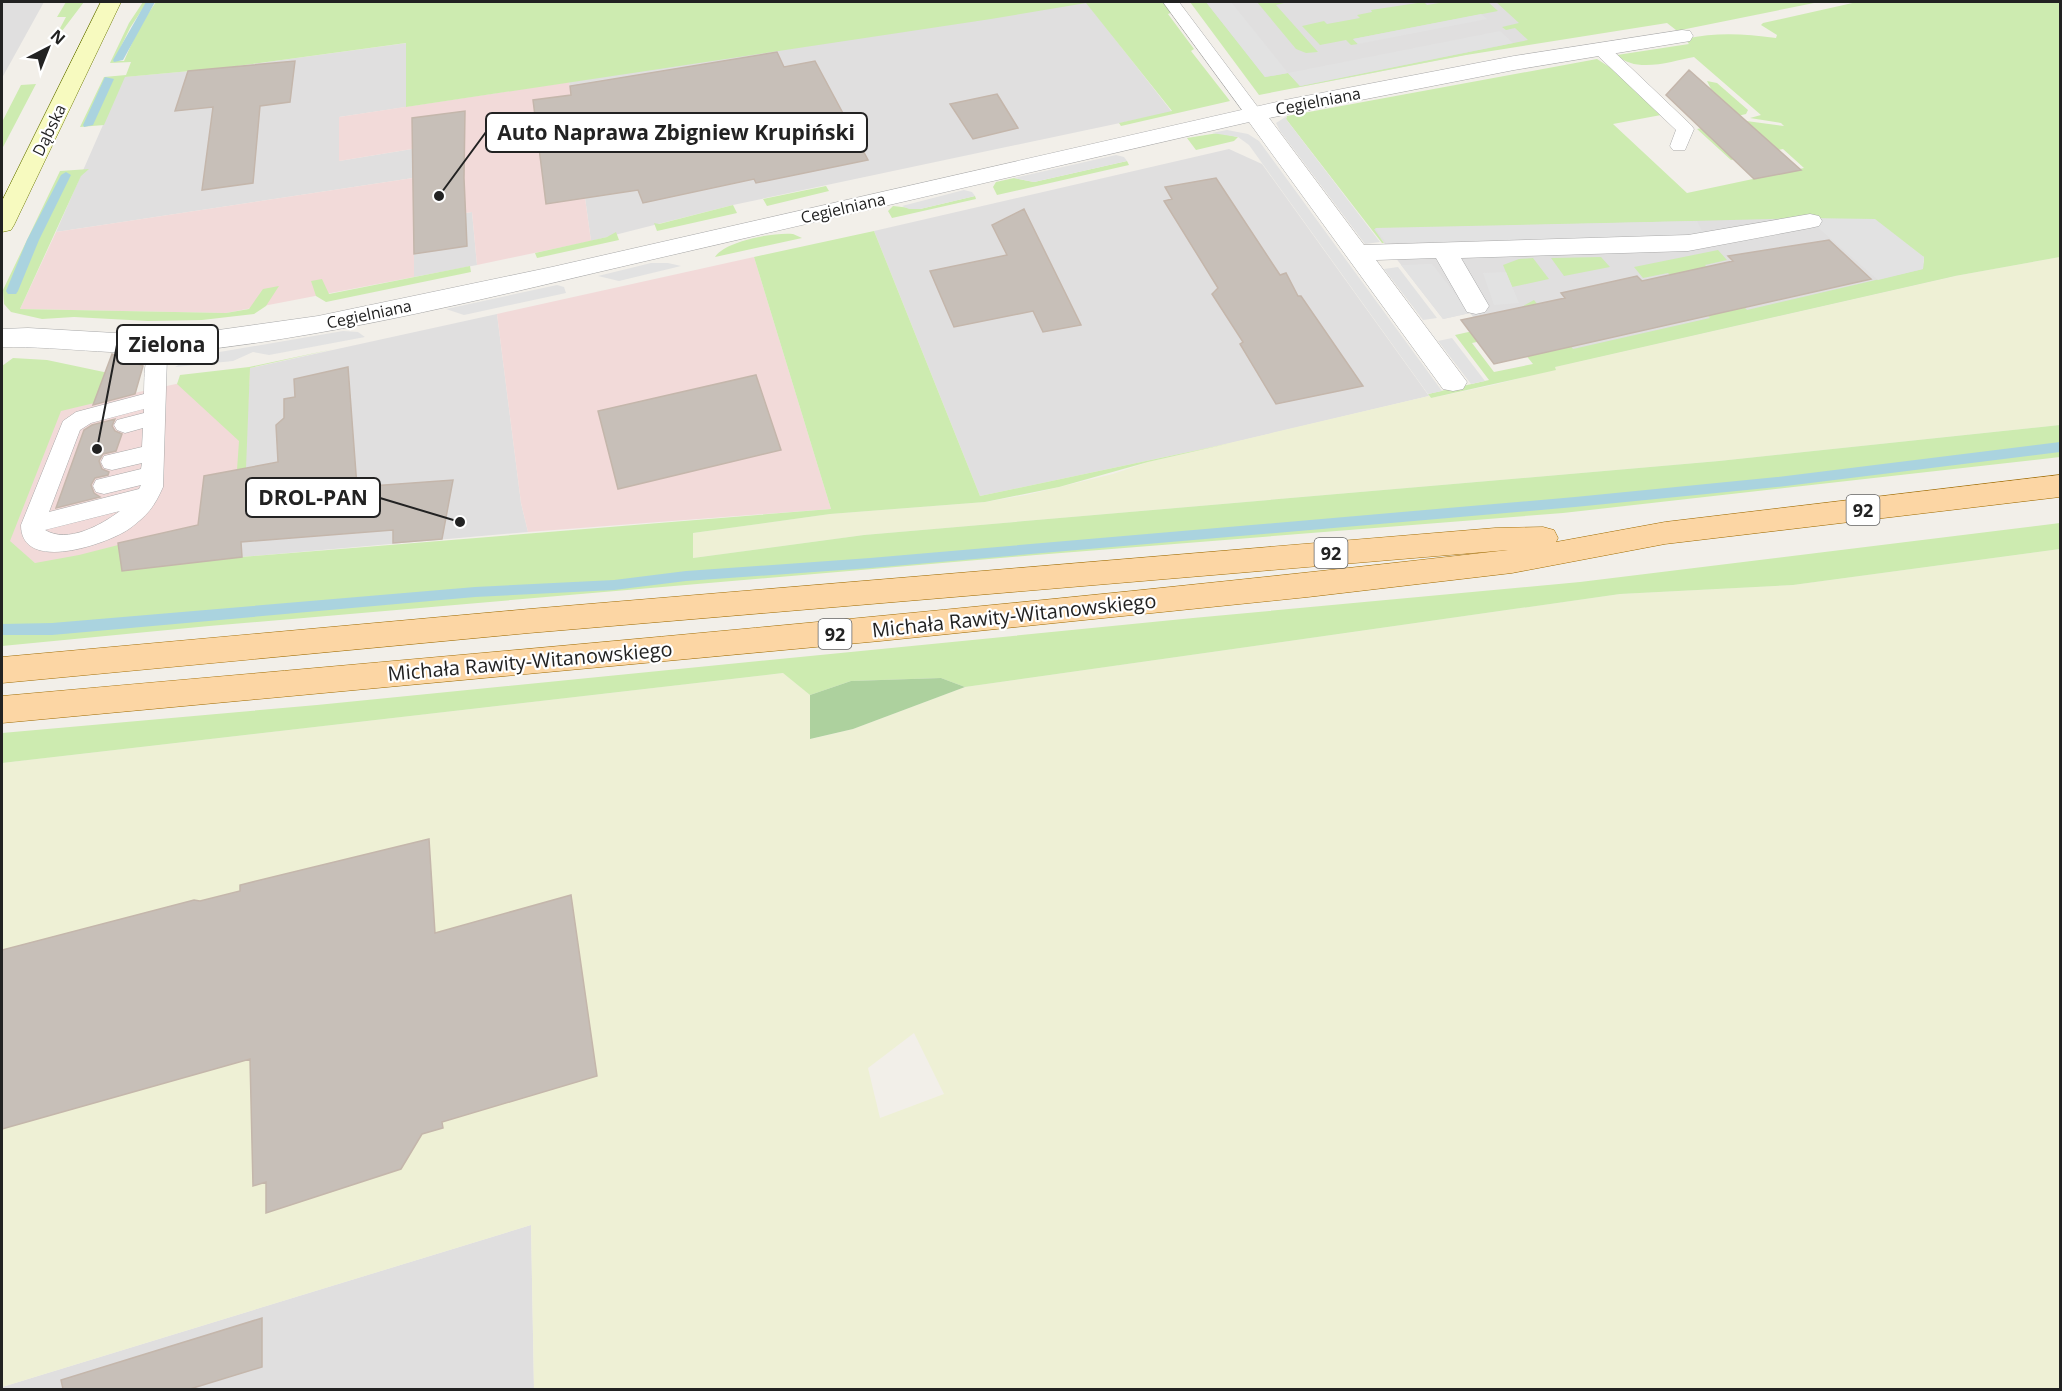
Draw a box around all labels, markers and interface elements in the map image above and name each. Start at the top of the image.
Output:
north arrow [18,18,78,78]
text: N [46,24,70,49]
street label: Cegielniana [1274,82,1362,120]
street label: Dąbska [27,100,71,160]
callout: Auto Naprawa Zbigniew Krupiński [486,113,867,152]
text: Auto Naprawa Zbigniew Krupiński [497,118,855,146]
street label: Cegielniana [798,188,888,228]
street label: Cegielniana [325,294,413,334]
callout: Zielona [117,325,218,364]
text: Zielona [129,330,205,358]
callout: DROL-PAN [246,478,380,517]
text: DROL-PAN [258,483,368,511]
road number: 92 [1846,495,1880,525]
road number: 92 [1314,538,1348,568]
street label: Michała Rawity-Witanowskiego [871,587,1157,643]
road number: 92 [818,619,852,649]
street label: Michała Rawity-Witanowskiego [387,635,673,687]

